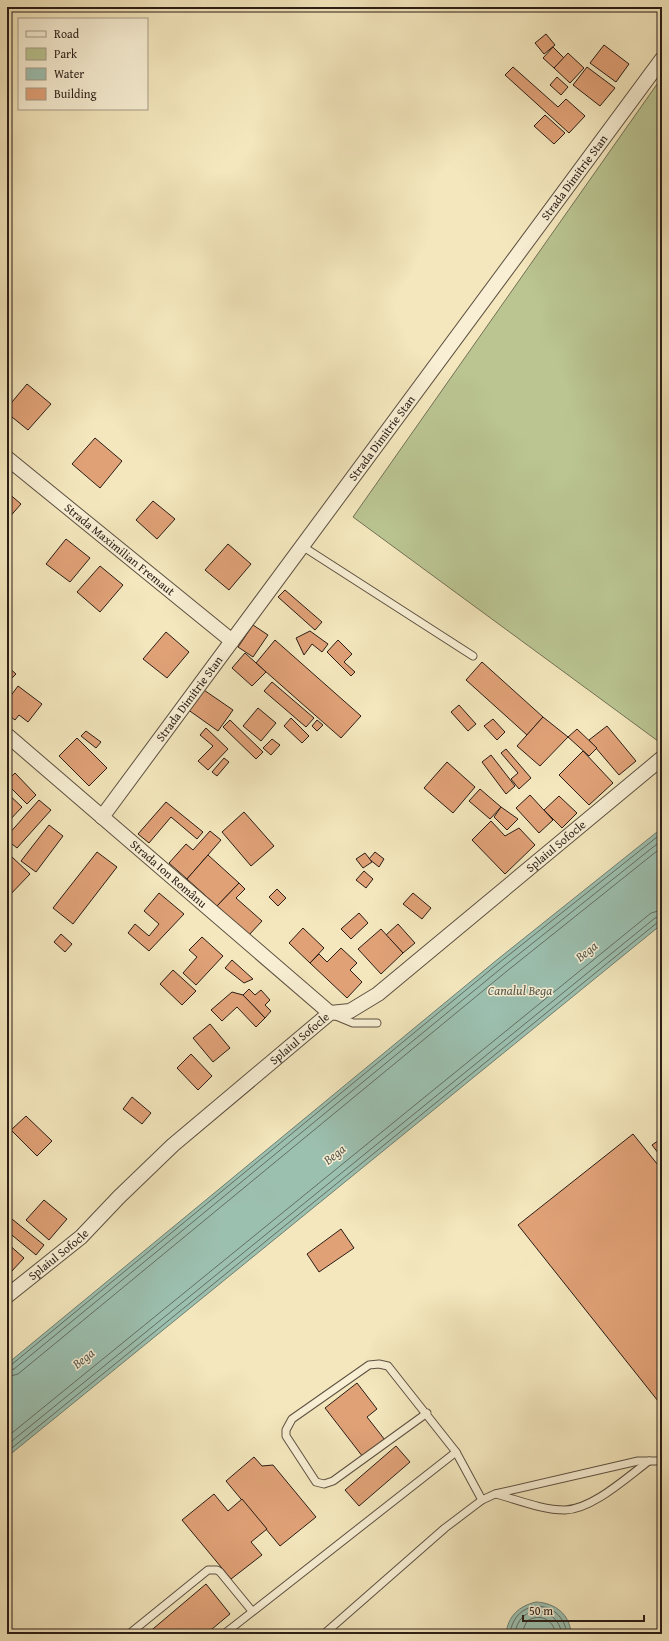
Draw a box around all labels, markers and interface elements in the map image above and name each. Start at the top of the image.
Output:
legend [18,18,148,110]
text: Road [54,25,80,42]
text: Park [54,45,78,62]
text: Water [54,65,84,82]
text: Building [54,85,97,102]
street label: Strada Dimitrie Stan [537,131,611,224]
street label: Strada Dimitrie Stan [344,391,419,484]
street label: Strada Maximilian Fremaut [61,499,179,600]
street label: Strada Dimitrie Stan [152,652,226,745]
street label: Splaiul Sofocle [522,816,589,876]
street label: Strada Ion Românu [127,836,211,912]
water label: Bega [570,937,602,967]
water label: Canalul Bega [488,981,552,1000]
street label: Splaiul Sofocle [266,1008,333,1068]
water label: Bega [318,1140,350,1170]
street label: Splaiul Sofocle [24,1225,93,1284]
water label: Bega [67,1344,99,1374]
scale bar [523,1597,644,1623]
text: 50 m [529,1602,553,1619]

